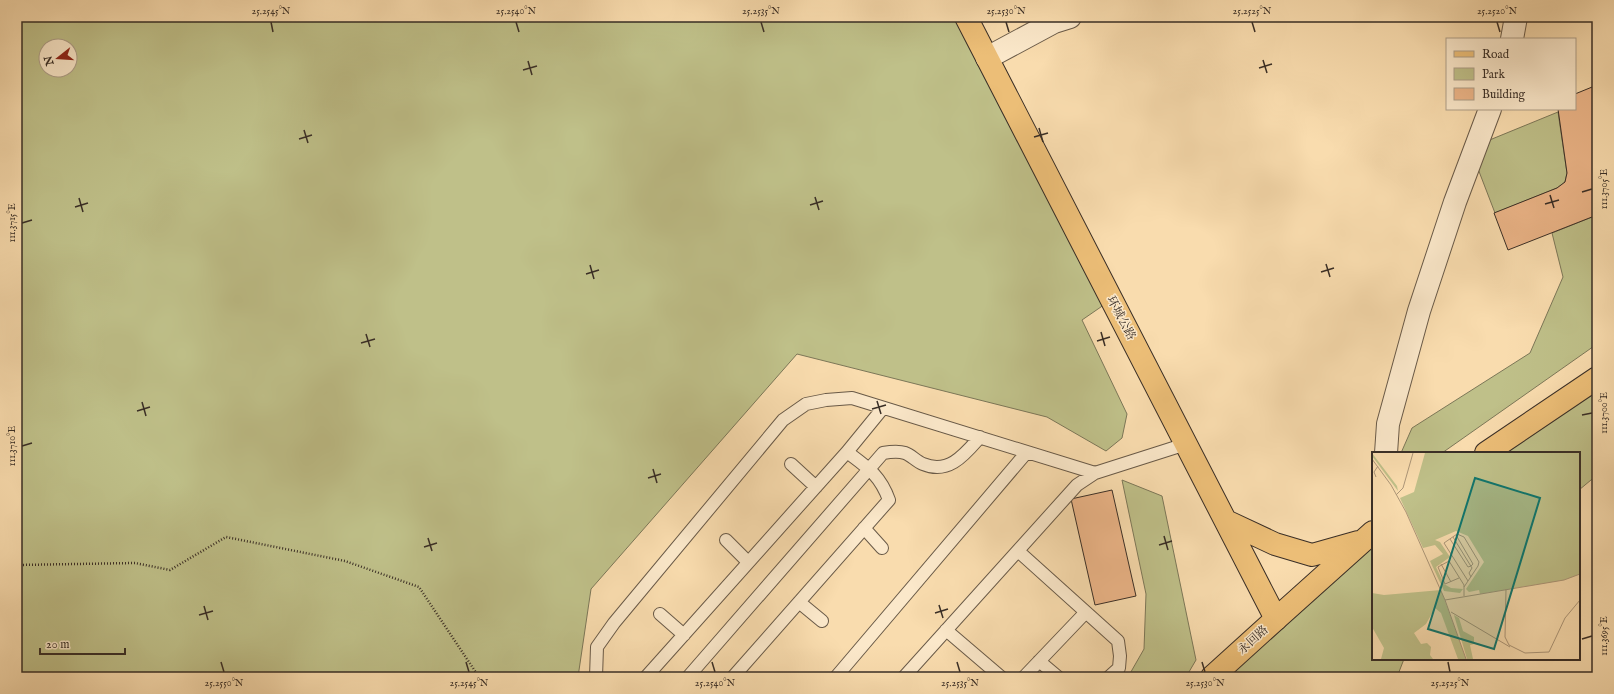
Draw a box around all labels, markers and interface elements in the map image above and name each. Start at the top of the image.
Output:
text: 25.2545°N [252,5,291,18]
text: 25.2540°N [496,5,536,18]
text: 25.2535°N [742,5,780,18]
text: 25.2530°N [986,5,1026,18]
text: 25.2525°N [1233,5,1272,18]
text: 25.2520°N [1477,5,1517,18]
north arrow [38,38,78,78]
legend [1446,38,1576,110]
text: Road [1482,47,1510,62]
text: N [41,54,58,68]
text: Park [1482,67,1505,82]
text: Building [1482,87,1526,102]
text: 111.3705°E [1598,169,1611,209]
text: 111.3715°E [6,203,19,243]
street label: 环城公路 [1103,293,1139,343]
text: 111.3700°E [1598,392,1611,434]
text: 111.3710°E [6,426,19,466]
inset map [1372,452,1580,660]
text: 111.3695°E [1598,616,1611,656]
street label: 永回路 [1235,622,1271,658]
scale bar [40,630,125,656]
text: 20 m [46,637,69,652]
text: 25.2550°N [204,677,244,690]
text: 25.2545°N [450,677,489,690]
text: 25.2540°N [695,677,735,690]
text: 25.2535°N [941,677,979,690]
text: 25.2530°N [1185,677,1225,690]
text: 25.2525°N [1431,677,1470,690]

